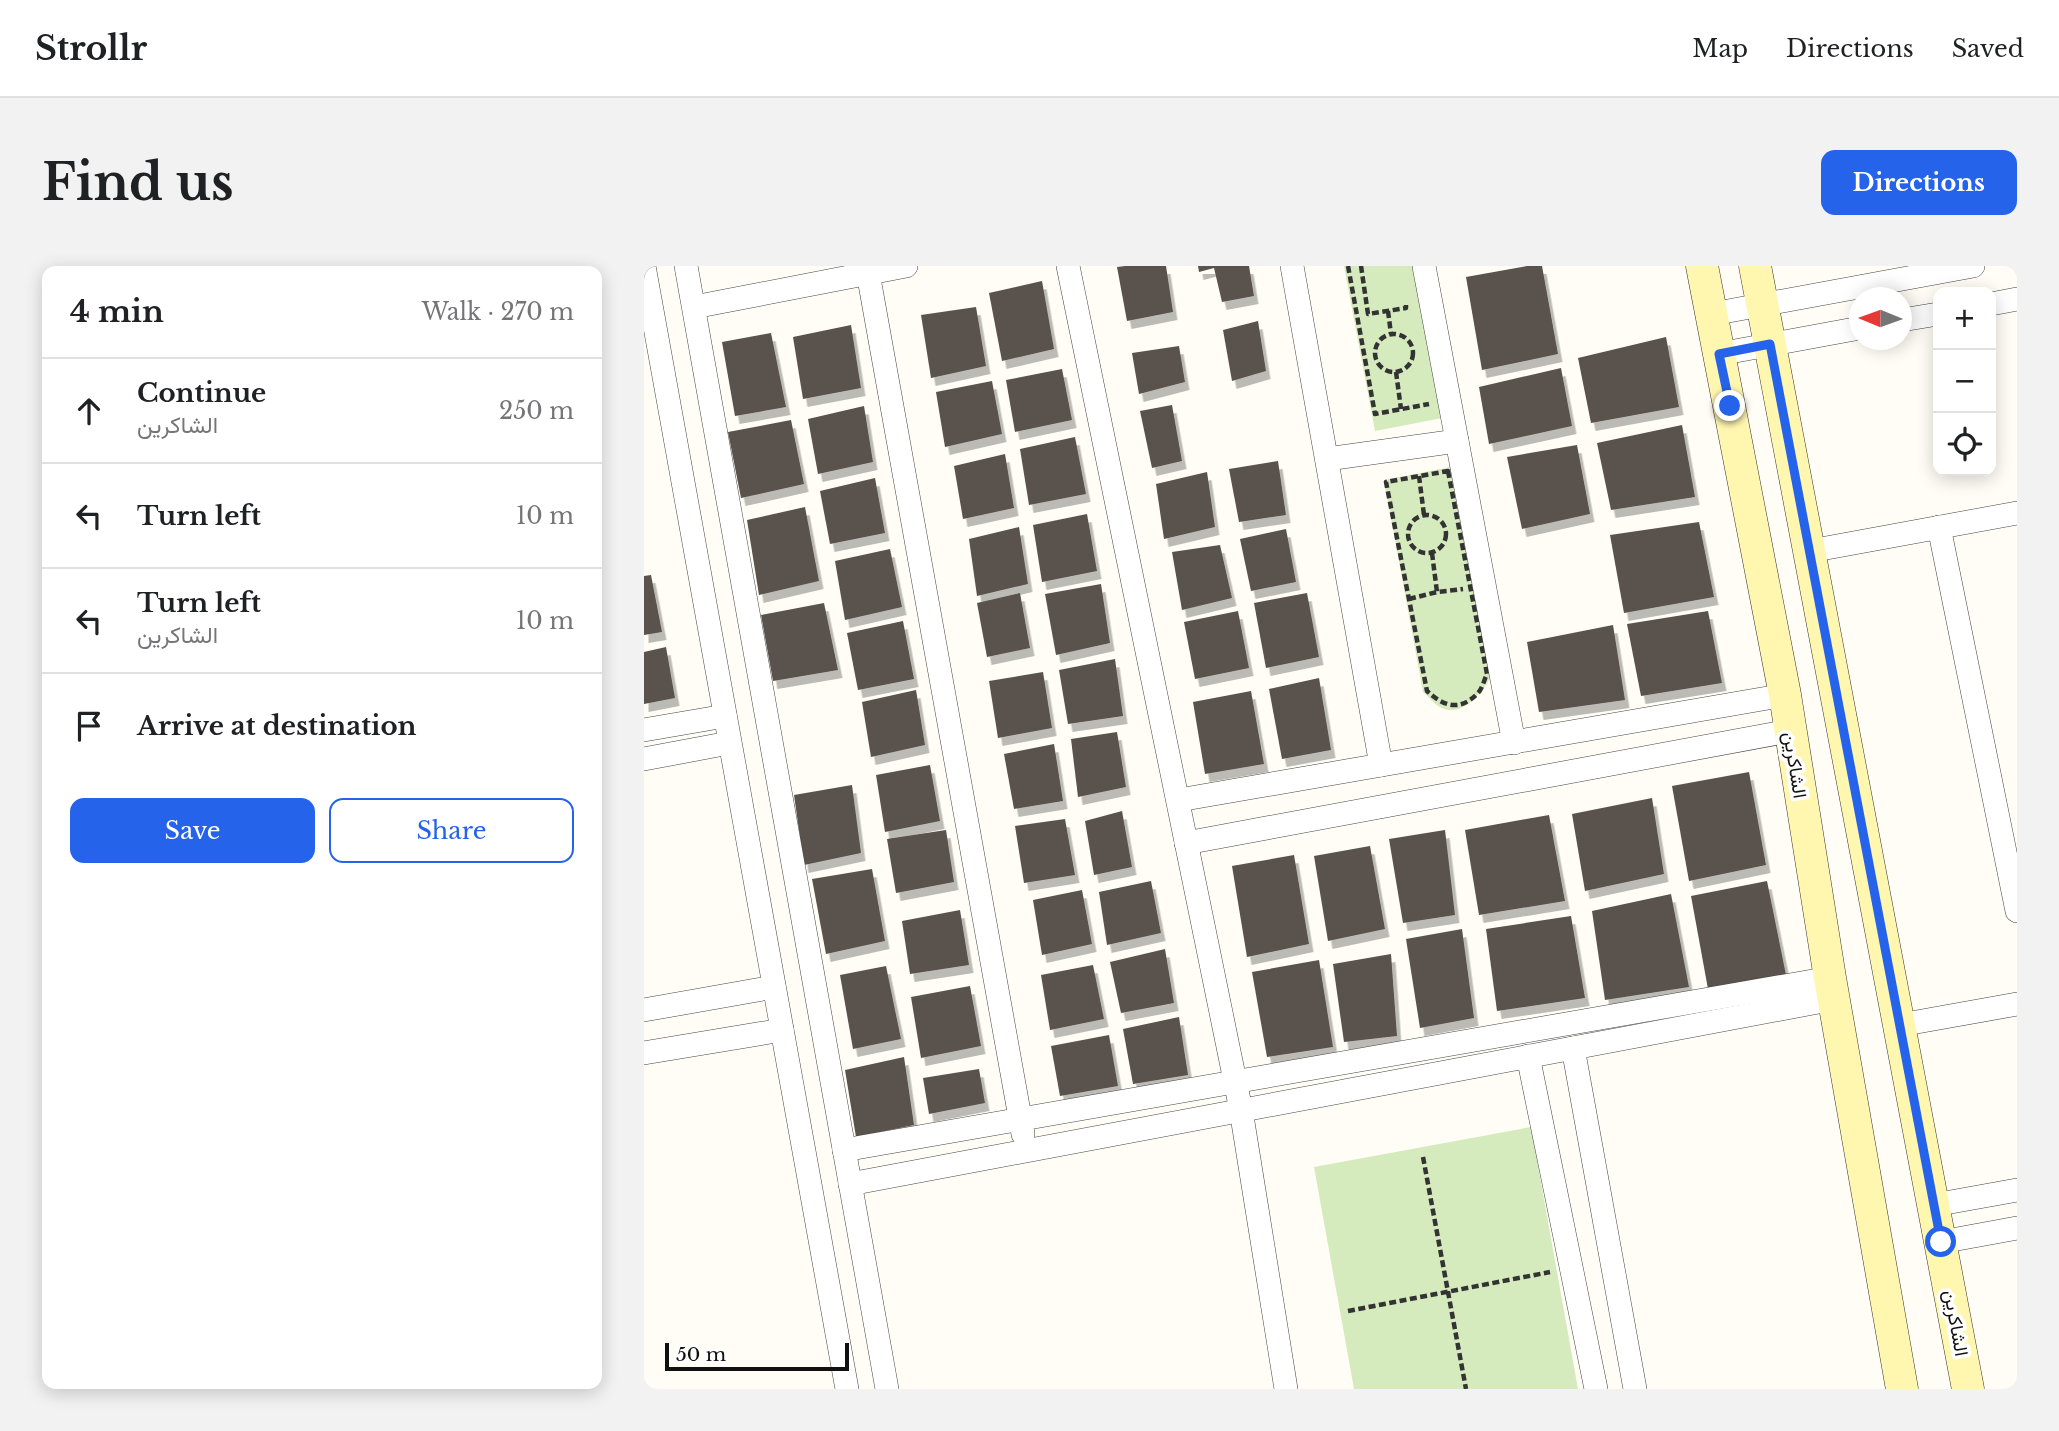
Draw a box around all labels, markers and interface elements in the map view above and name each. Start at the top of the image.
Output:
text: Strollr [35,28,147,69]
text: Map [1692,34,1748,63]
text: Directions [1786,34,1914,63]
text: Saved [1952,34,2024,63]
button: Directions [1821,150,2017,215]
text: Find us [42,152,234,213]
north arrow [1849,287,1912,350]
map controls [1933,287,1996,476]
button: + [1933,287,1996,350]
text: 4 min [70,293,164,330]
text: Walk · 270 m [422,298,574,326]
button: − [1933,350,1996,413]
text: Continue [137,377,266,409]
route end [1714,390,1745,421]
icon: ahead [70,392,108,430]
text: 250 m [499,397,574,425]
text: الشاكرين [137,411,218,439]
button: locate [1933,413,1996,476]
icon: left [70,497,108,535]
text: Turn left [137,500,261,532]
text: 10 m [516,502,574,530]
text: Turn left [137,587,261,619]
icon: left [70,602,108,640]
text: 10 m [516,607,574,635]
text: الشاكرين [137,621,218,649]
icon: arrive [70,707,108,745]
text: Arrive at destination [137,710,417,742]
street label: الشاكرين [1778,730,1812,800]
button: Save [70,798,315,863]
button: Share [329,798,574,863]
route start [1925,1226,1956,1257]
street label: الشاكرين [1939,1288,1973,1358]
scale bar [665,1340,849,1372]
text: 50 m [676,1343,726,1366]

